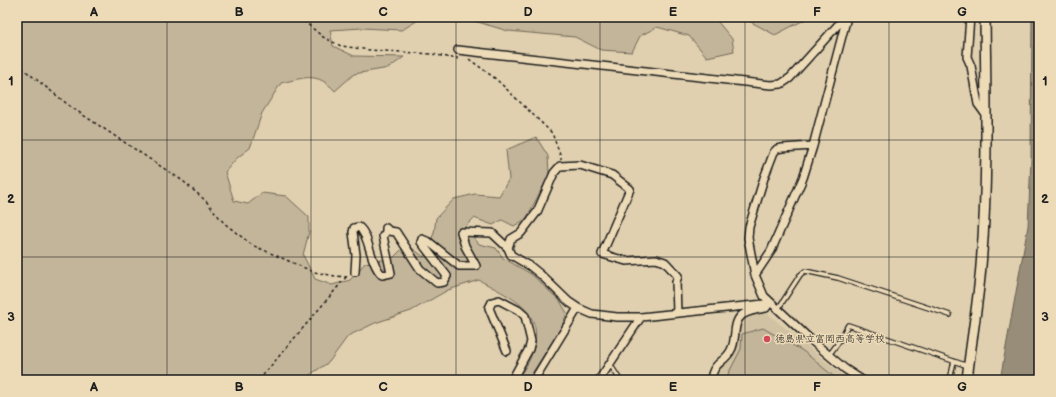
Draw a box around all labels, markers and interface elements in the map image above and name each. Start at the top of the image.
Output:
text: A [89,4,98,20]
text: B [234,4,244,20]
text: C [378,4,388,20]
text: D [523,4,533,20]
text: E [669,4,678,20]
text: F [813,4,821,20]
text: G [957,4,967,20]
text: 1 [8,73,14,89]
text: 1 [1042,73,1048,89]
text: 2 [7,191,15,207]
text: 2 [1041,191,1049,207]
text: 3 [7,309,15,325]
text: 3 [1041,309,1049,325]
place label: 徳島県立富岡西高等学校 [775,333,885,345]
marker: 徳島県立富岡西高等学校 [762,334,772,344]
text: A [89,379,98,395]
text: B [234,379,244,395]
text: C [378,379,388,395]
text: D [523,379,533,395]
text: E [669,379,678,395]
text: F [813,379,821,395]
text: G [957,379,967,395]

